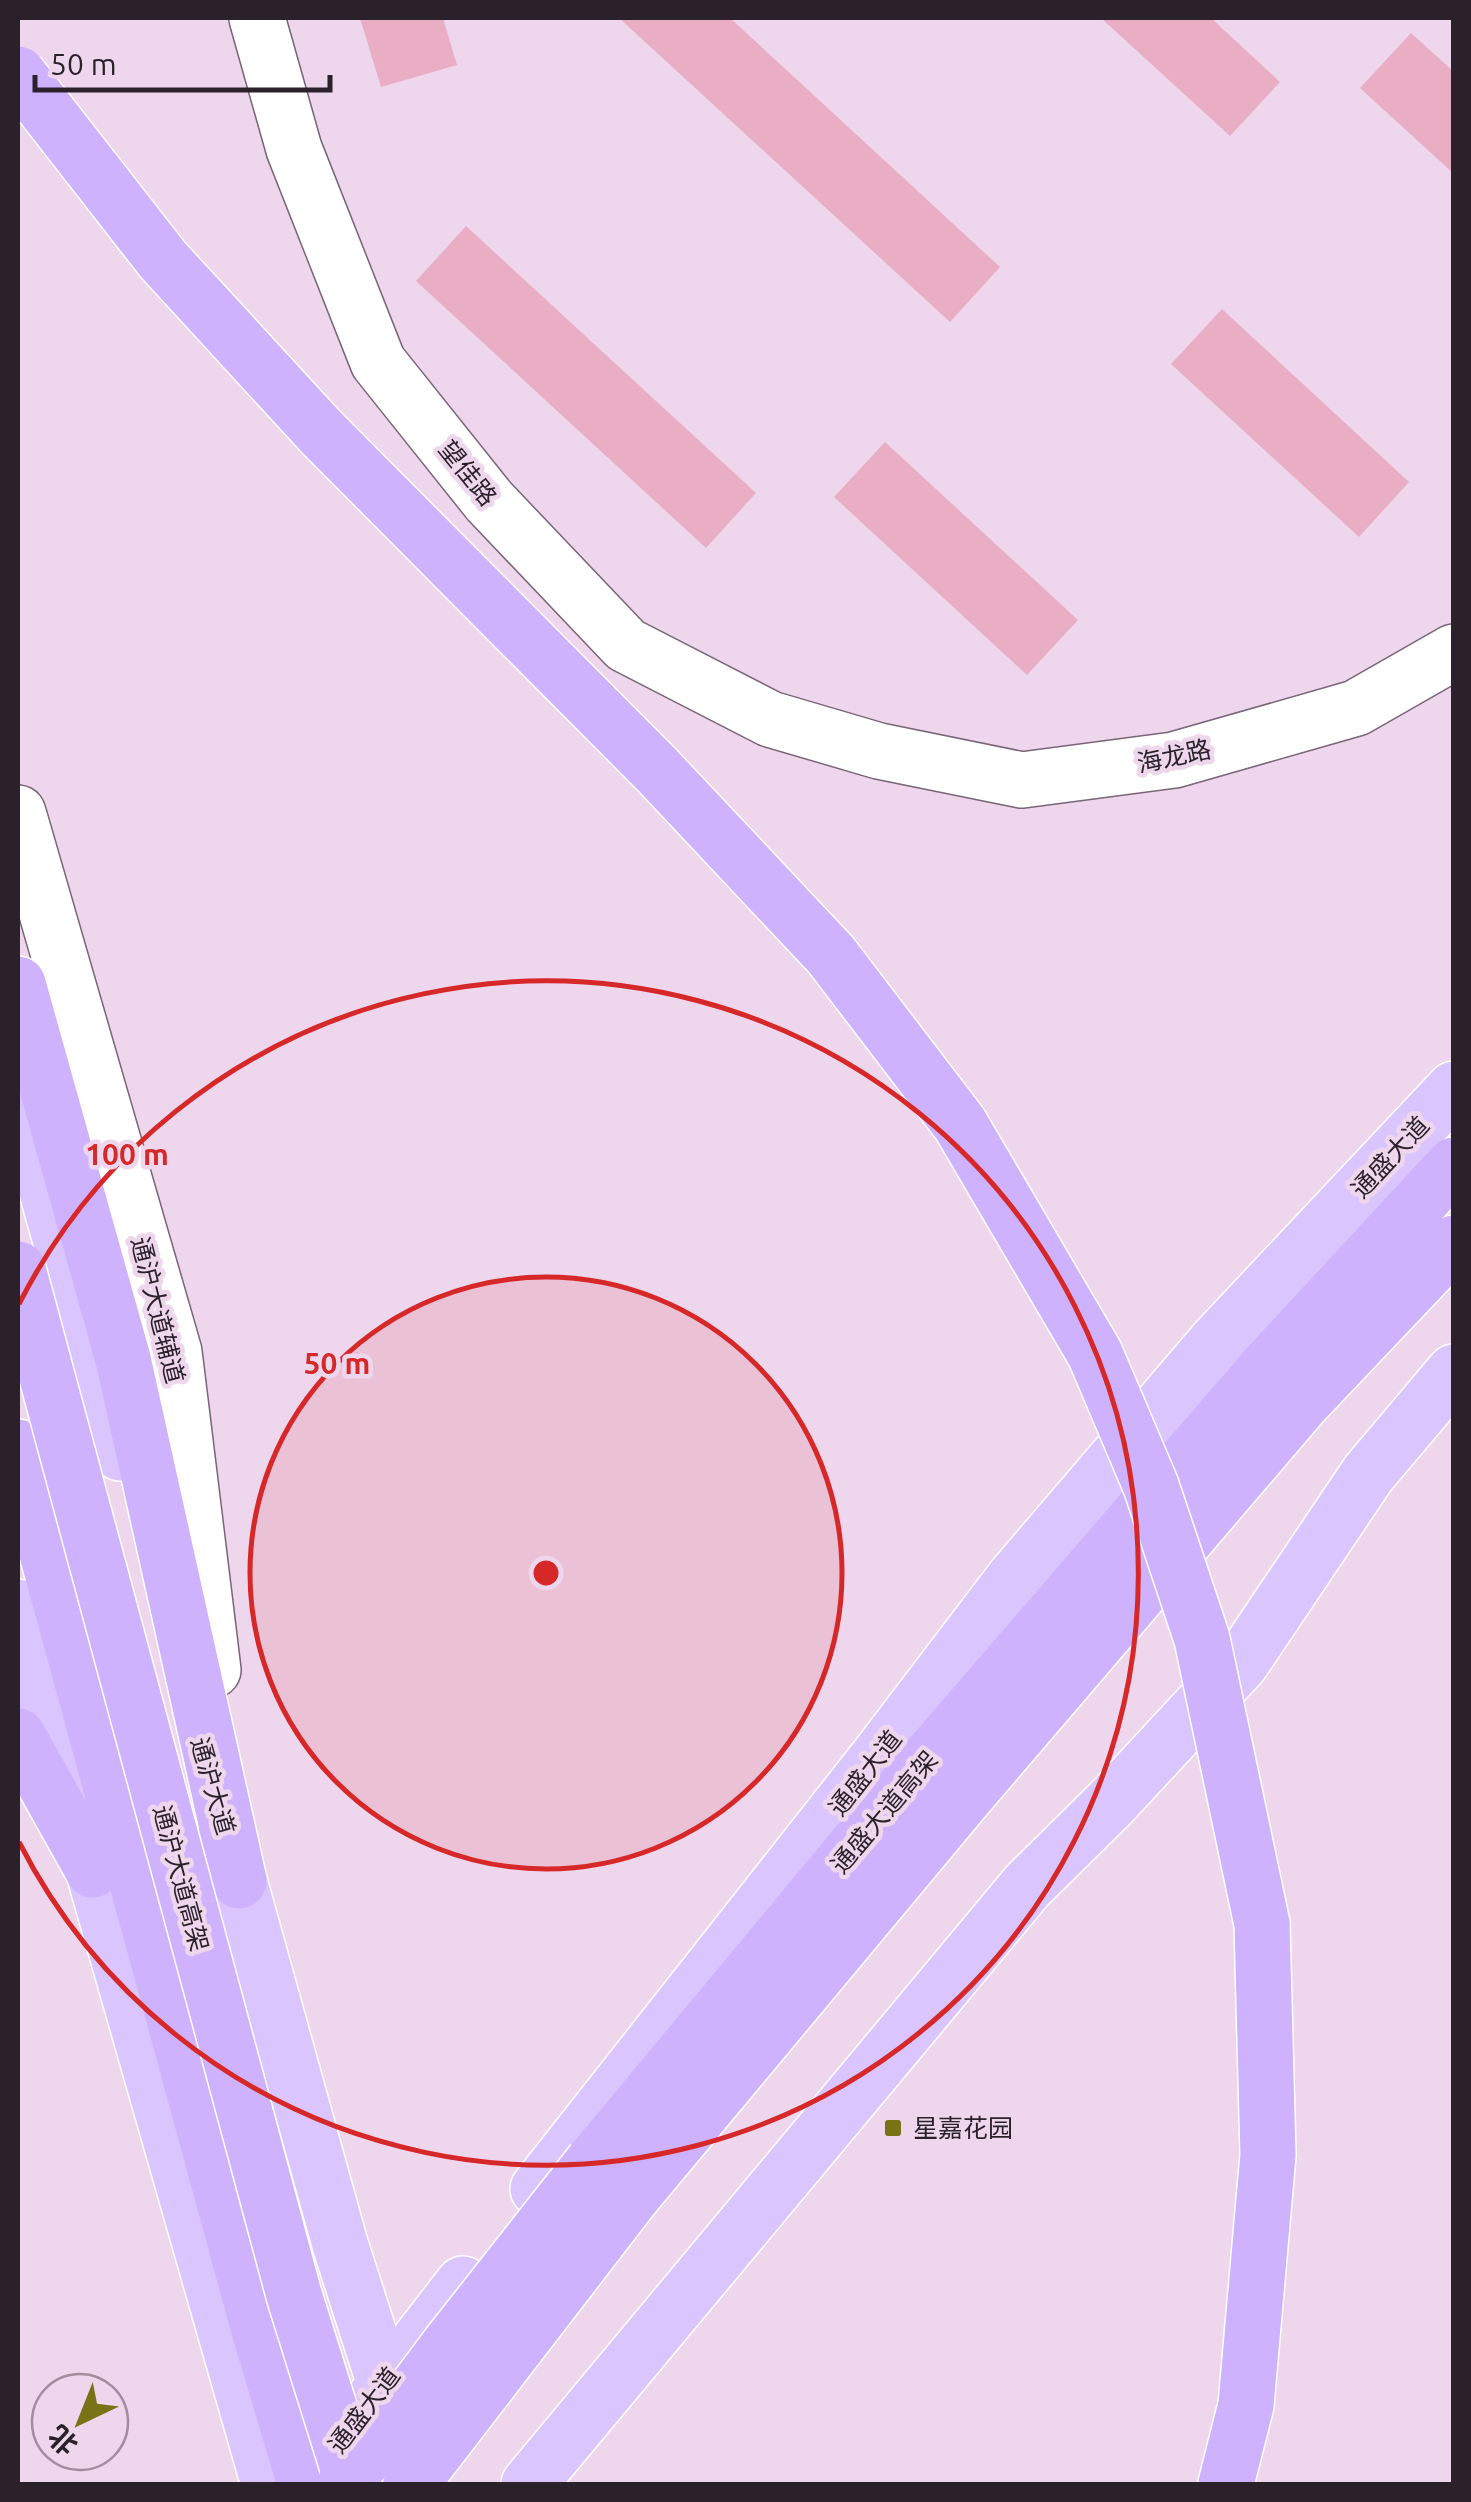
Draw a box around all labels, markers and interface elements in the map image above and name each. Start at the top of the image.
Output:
scale bar [35,30,330,92]
text: 50 m [50,47,117,81]
street label: 望佳路 [434,435,502,511]
street label: 海龙路 [1134,735,1214,777]
street label: 通盛大道 [1346,1111,1434,1203]
text: 100 m [85,1137,169,1171]
street label: 通沪大道辅道 [126,1234,190,1386]
text: 50 m [304,1346,370,1380]
centre of rings [528,1555,564,1591]
street label: 通盛大道 [823,1725,907,1821]
street label: 通沪大道 [186,1734,240,1838]
street label: 通盛大道高架 [825,1746,943,1878]
street label: 通沪大道高架 [148,1802,214,1954]
place label: 星嘉花园 [913,2114,1013,2142]
marker: 星嘉花园 [882,2117,904,2139]
street label: 通盛大道 [323,2362,405,2458]
north arrow [30,2372,130,2472]
text: 北 [42,2420,83,2462]

